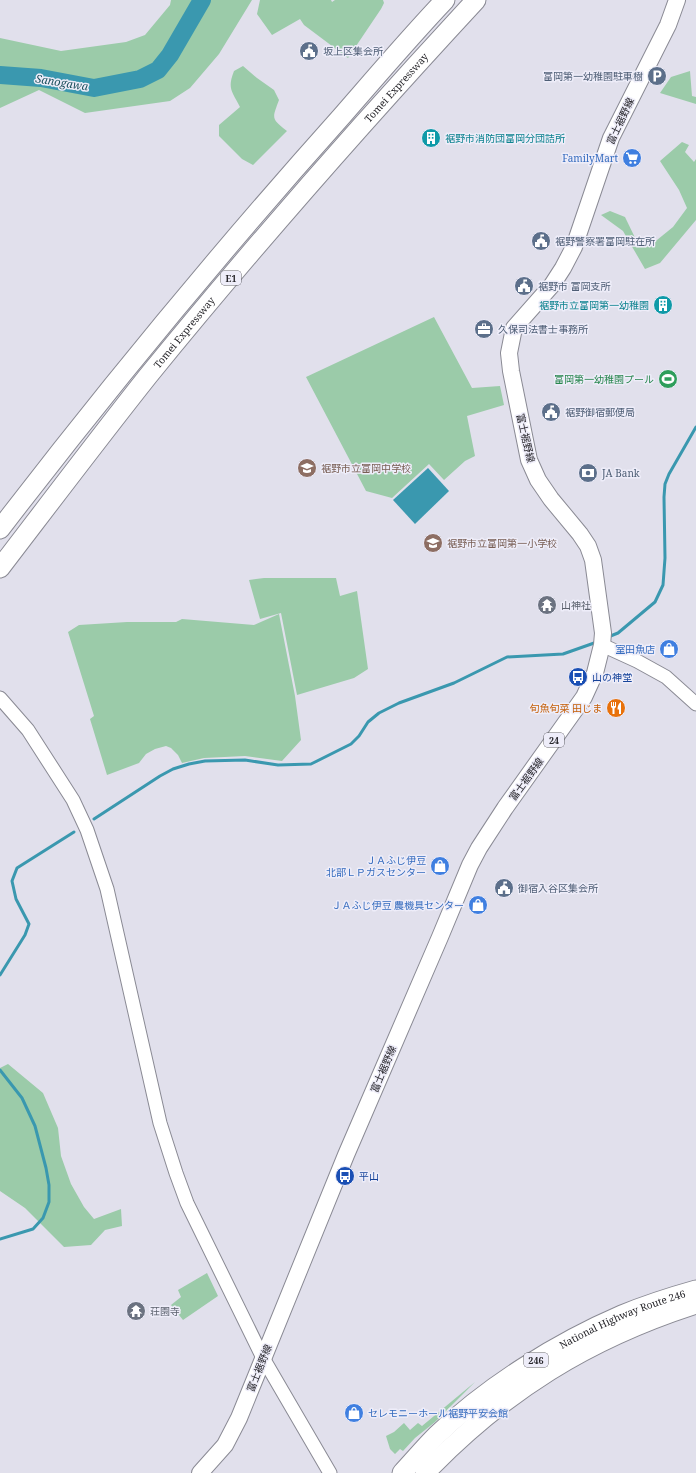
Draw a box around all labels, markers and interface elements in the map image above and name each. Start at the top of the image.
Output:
public building icon: 坂上区集会所 [298,40,320,62]
place label: 坂上区集会所 [323,44,383,58]
street label: Tomei Expressway [361,49,431,125]
parking icon: 富岡第一幼稚園駐車樹 [646,65,668,87]
place label: 富岡第一幼稚園駐車樹 [543,69,643,83]
water label: Sanogawa [35,70,90,94]
street label: 富士裾野線 [603,95,637,147]
building icon: 裾野市消防団富岡分団詰所 [420,127,442,149]
place label: 裾野市消防団富岡分団詰所 [445,131,565,145]
supermarket icon: FamilyMart [621,147,643,169]
place label: FamilyMart [562,151,618,165]
public building icon: 裾野警察署富岡駐在所 [530,230,552,252]
place label: 裾野警察署富岡駐在所 [555,234,655,248]
road number: E1 [221,271,241,285]
public building icon: 裾野市 富岡支所 [513,275,535,297]
place label: 裾野市 富岡支所 [538,279,611,293]
street label: Tomei Expressway [150,293,218,371]
building icon: 裾野市立富岡第一幼稚園 [652,294,674,316]
place label: 裾野市立富岡第一幼稚園 [539,298,649,312]
office icon: 久保司法書士事務所 [473,318,495,340]
place label: 久保司法書士事務所 [498,322,588,336]
sports icon: 富岡第一幼稚園プール [657,368,679,390]
place label: 富岡第一幼稚園プール [554,372,654,386]
public building icon: 裾野御宿郵便局 [540,401,562,423]
place label: 裾野御宿郵便局 [565,405,635,419]
street label: 富士裾野線 [514,412,538,464]
school or university icon: 裾野市立富岡中学校 [296,457,318,479]
place label: 裾野市立富岡中学校 [321,461,411,475]
bank icon: JA Bank [577,462,599,484]
place label: JA Bank [601,466,640,480]
school or university icon: 裾野市立富岡第一小学校 [422,532,444,554]
place label: 裾野市立富岡第一小学校 [447,536,557,550]
temple icon: 山神社 [536,594,558,616]
place label: 山神社 [561,598,591,612]
shop icon: 室田魚店 [658,638,680,660]
place label: 室田魚店 [615,642,655,656]
bus stop icon: 山の神堂 [567,666,589,688]
place label: 山の神堂 [592,670,632,684]
restaurant icon: 旬魚旬菜 田じま [605,697,627,719]
place label: 旬魚旬菜 田じま [529,701,602,715]
road number: 24 [544,733,564,747]
street label: 富士裾野線 [506,755,546,803]
place label: ＪＡふじ伊豆 北部ＬＰガスセンター [326,853,426,879]
shop icon: ＪＡふじ伊豆 北部ＬＰガスセンター [429,855,451,877]
public building icon: 御宿入谷区集会所 [493,877,515,899]
place label: 御宿入谷区集会所 [518,881,598,895]
shop icon: ＪＡふじ伊豆 農機具センター [467,894,489,916]
place label: ＪＡふじ伊豆 農機具センター [331,898,464,912]
street label: 富士裾野線 [367,1043,399,1095]
bus stop icon: 平山 [334,1165,356,1187]
place label: 平山 [359,1169,379,1183]
street label: National Highway Route 246 [557,1286,687,1352]
temple icon: 荘園寺 [125,1300,147,1322]
place label: 荘園寺 [150,1304,180,1318]
street label: 富士裾野線 [243,1342,275,1394]
road number: 246 [524,1353,548,1367]
shop icon: セレモニーホール裾野平安会館 [343,1402,365,1424]
place label: セレモニーホール裾野平安会館 [368,1406,508,1420]

